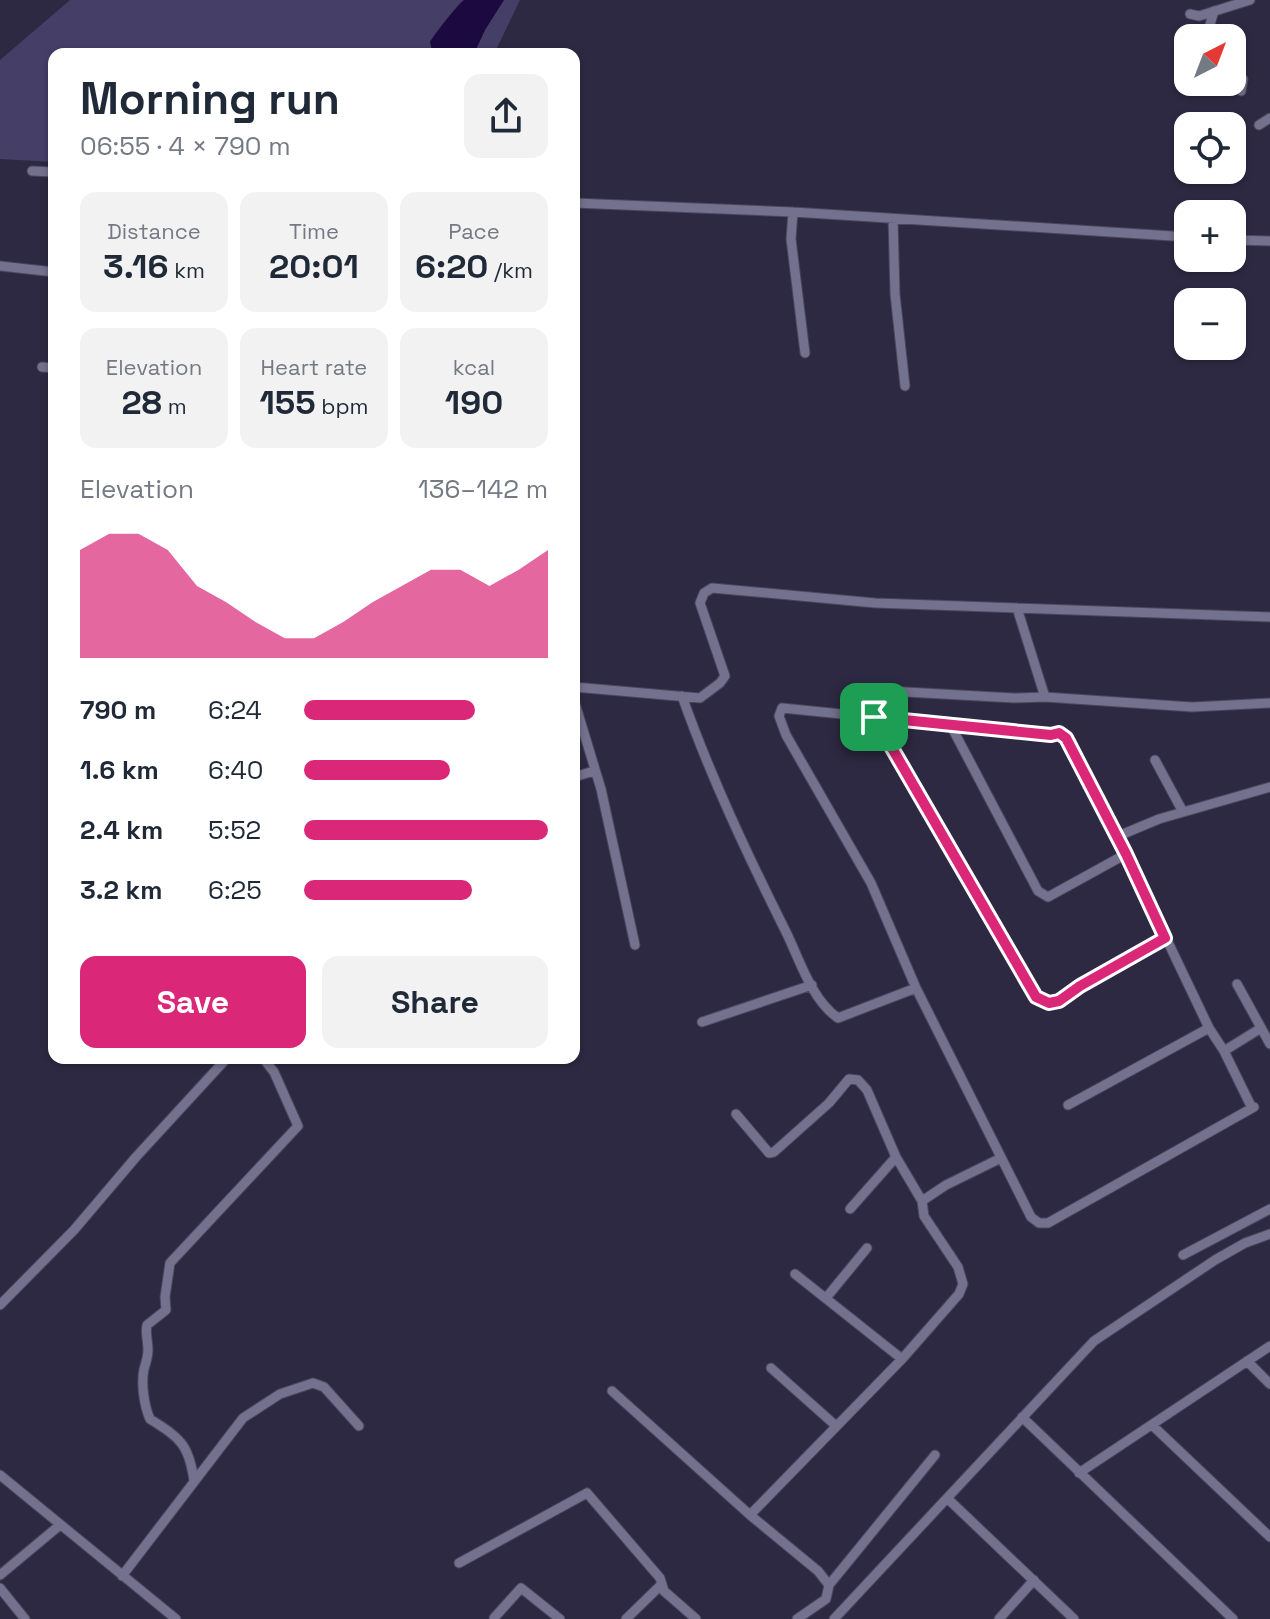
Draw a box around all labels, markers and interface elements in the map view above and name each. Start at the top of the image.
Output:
north arrow [1174,24,1246,96]
map controls [1174,24,1246,360]
text: Morning run [80,71,340,127]
button: share [464,74,548,158]
button: locate [1174,112,1246,184]
text: 06:55 · 4 × 790 m [80,129,291,163]
button: + [1174,200,1246,272]
text: Distance [107,217,201,245]
text: Time [289,217,339,245]
text: Pace [448,217,500,245]
text: 3.16 [103,245,169,288]
text: 20:01 [269,245,359,288]
text: 6:20 [415,245,488,288]
text: km [169,256,205,284]
text: /km [488,256,533,284]
button: − [1174,288,1246,360]
text: Elevation [106,353,202,381]
text: Heart rate [261,353,367,381]
text: kcal [453,353,495,381]
text: 28 [121,381,162,424]
text: 155 [259,381,316,424]
text: 190 [445,381,503,424]
text: m [162,392,187,420]
text: bpm [316,392,369,420]
text: Elevation [80,472,194,506]
text: 136–142 m [418,472,548,506]
pin [840,683,908,751]
text: 790 m [80,693,156,727]
text: 6:24 [208,693,262,727]
icon: arrive [852,695,896,739]
text: 1.6 km [80,753,159,787]
text: 6:40 [208,753,263,787]
text: 2.4 km [80,813,163,847]
text: 5:52 [208,813,261,847]
text: 3.2 km [80,873,162,907]
text: 6:25 [208,873,262,907]
button: Save [80,956,306,1048]
button: Share [322,956,548,1048]

